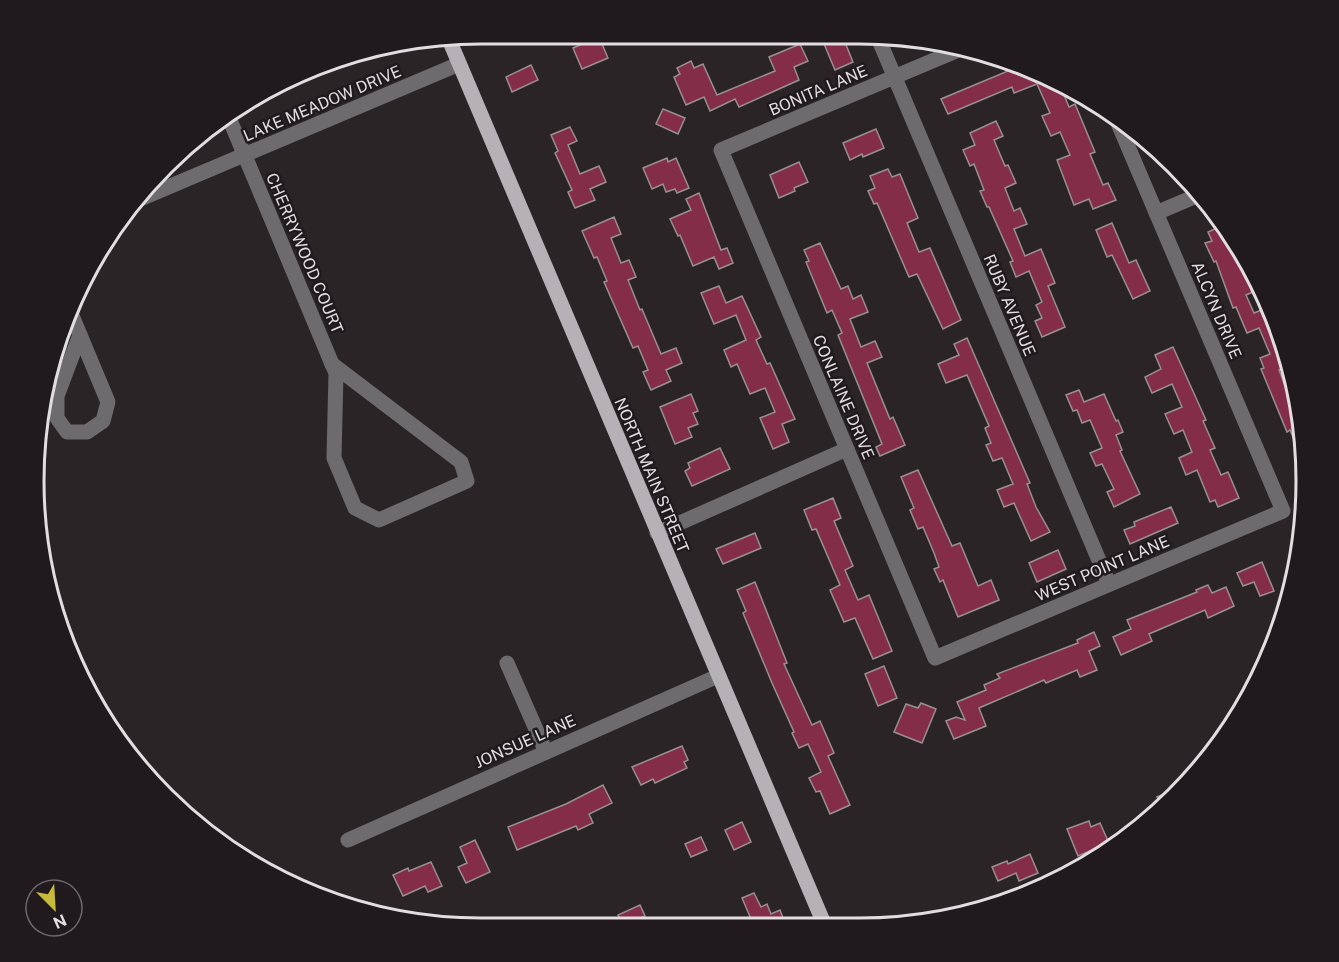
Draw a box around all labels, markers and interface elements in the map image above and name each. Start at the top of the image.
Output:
street label: BONITA LANE [766,61,870,120]
street label: LAKE MEADOW DRIVE [240,62,404,145]
street label: CHERRYWOOD COURT [262,170,347,337]
street label: RUBY AVENUE [980,251,1040,359]
street label: ALCYN DRIVE [1188,259,1246,362]
street label: CONLAINE DRIVE [809,332,878,462]
street label: NORTH MAIN STREET [610,395,693,556]
street label: WEST POINT LANE [1032,532,1172,605]
street label: JONSUE LANE [472,711,579,772]
north arrow [24,878,84,938]
text: N [50,910,69,932]

